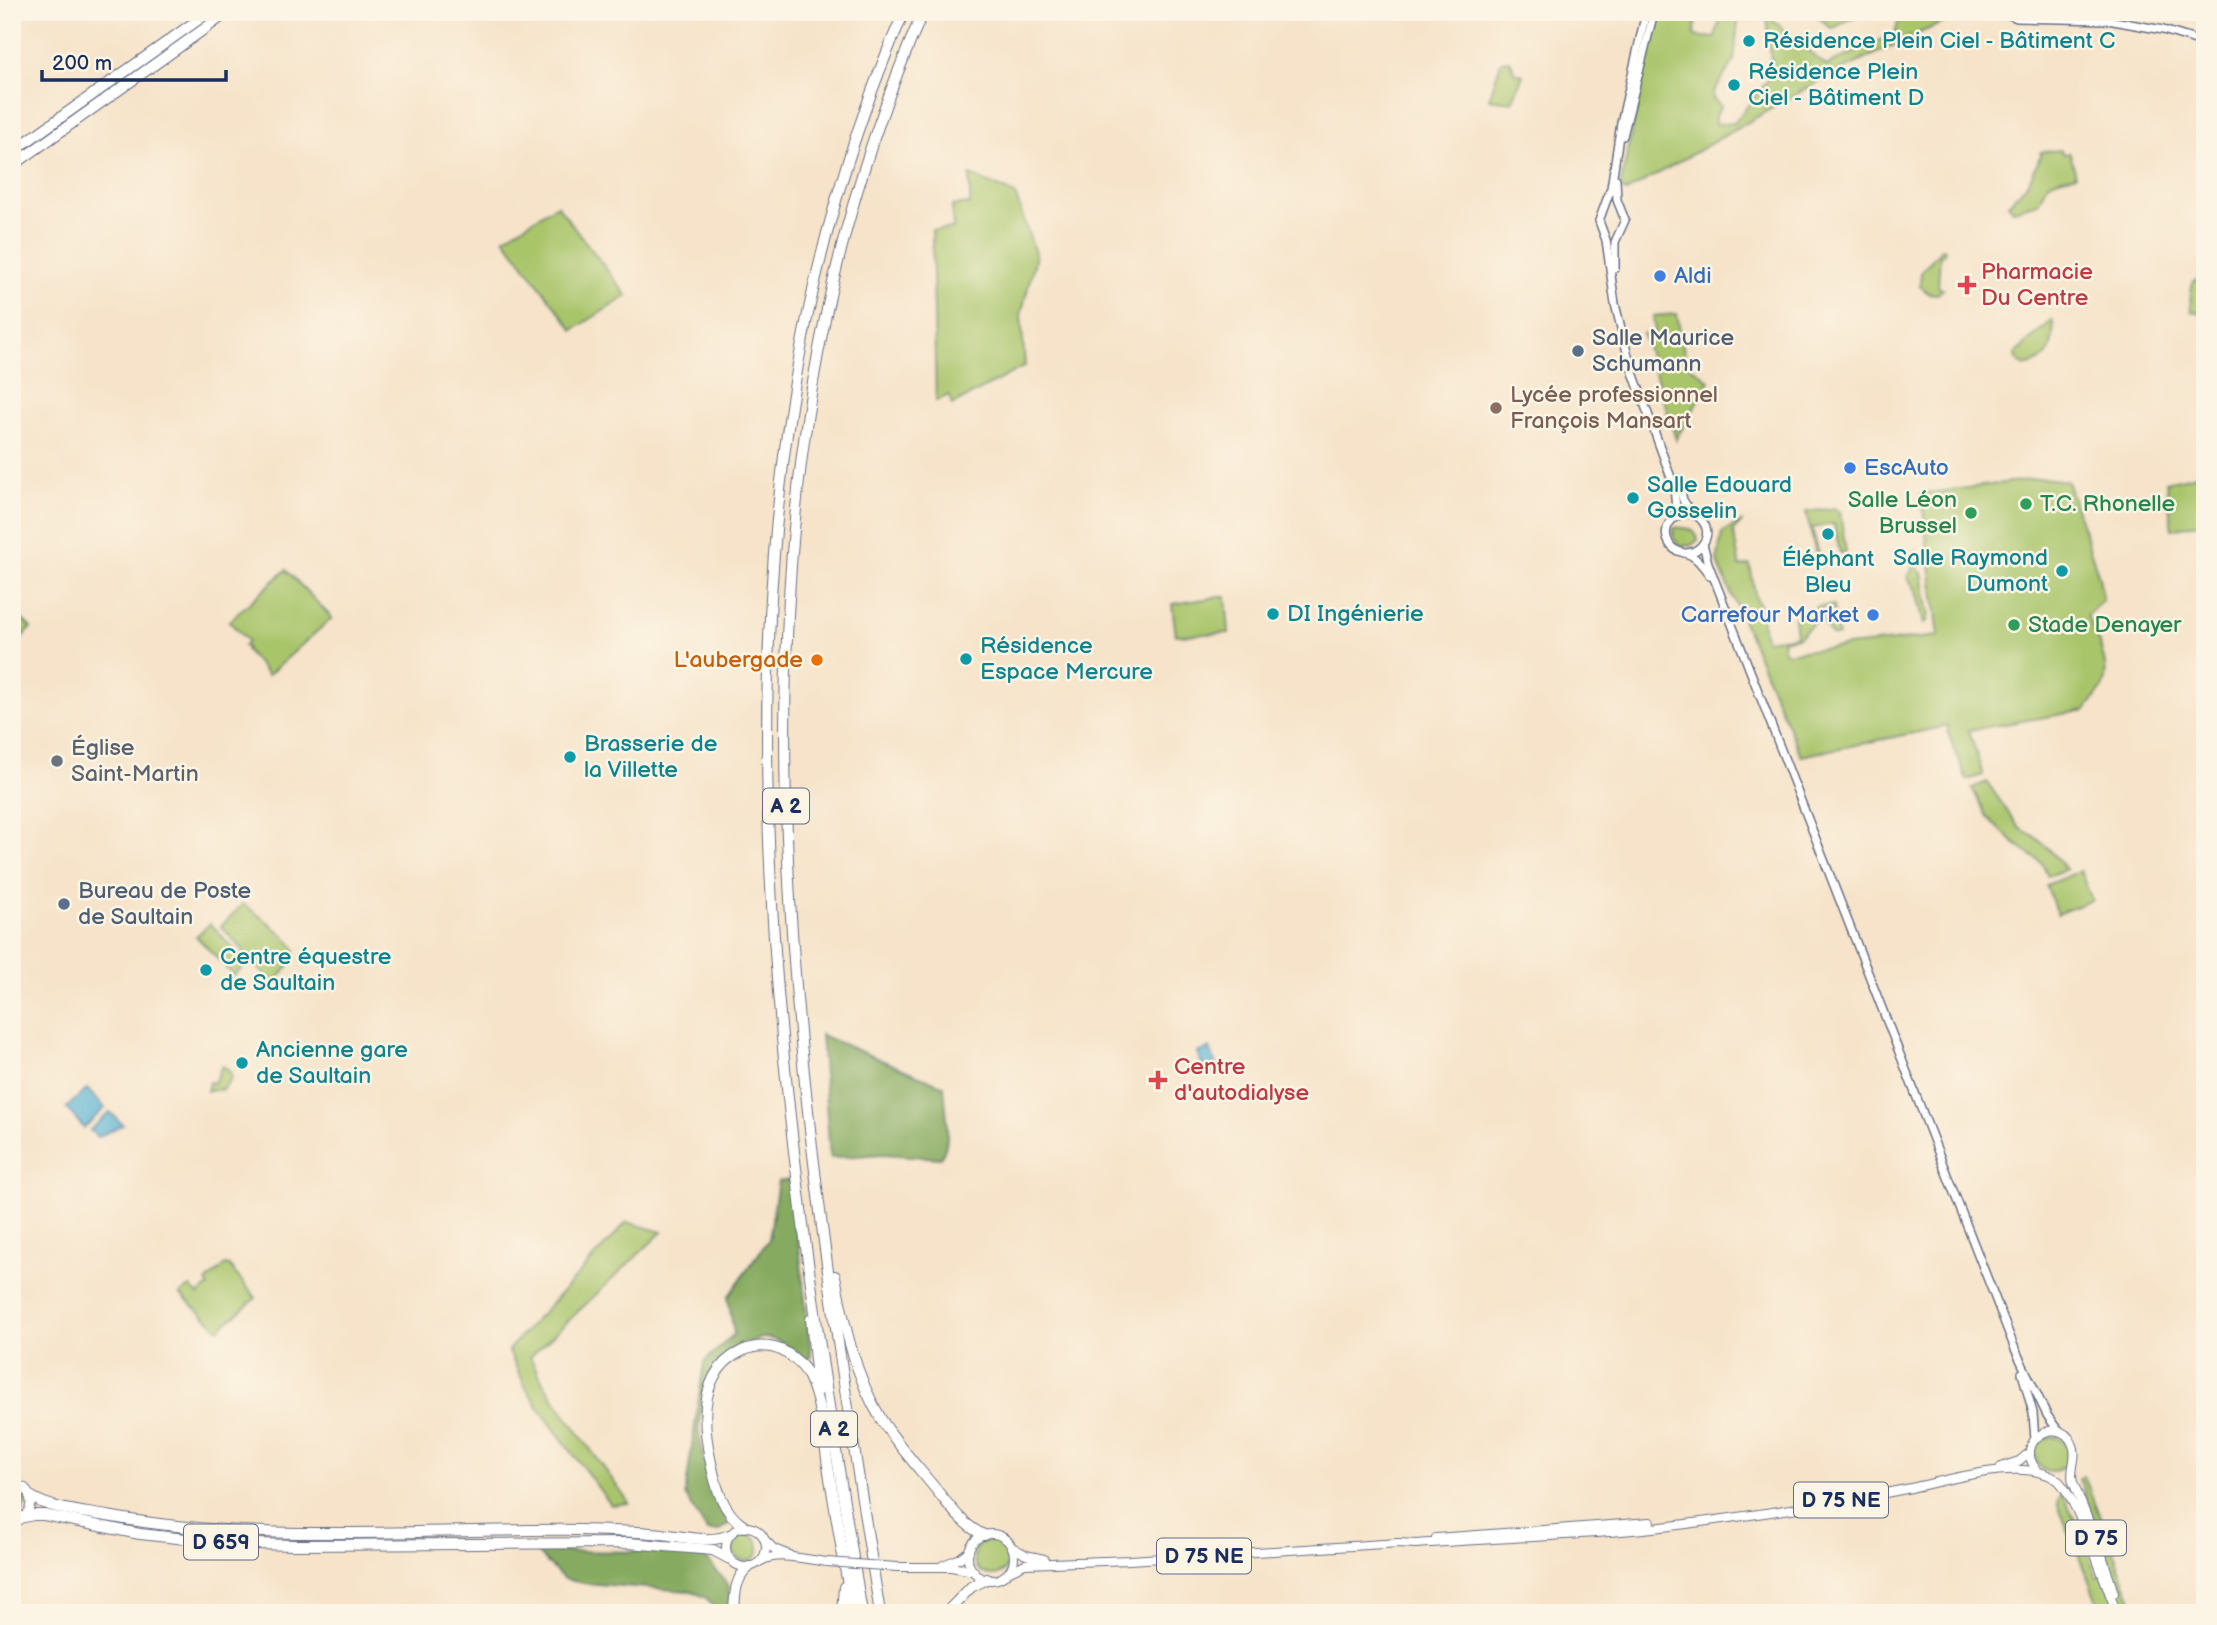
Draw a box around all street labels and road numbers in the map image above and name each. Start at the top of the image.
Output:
road number: A 2 [763,788,809,824]
road number: A 2 [811,1412,857,1446]
road number: D 75 NE [1794,1482,1888,1518]
road number: D 75 [2066,1520,2126,1556]
road number: D 659 [184,1524,258,1560]
road number: D 75 NE [1157,1538,1251,1574]

